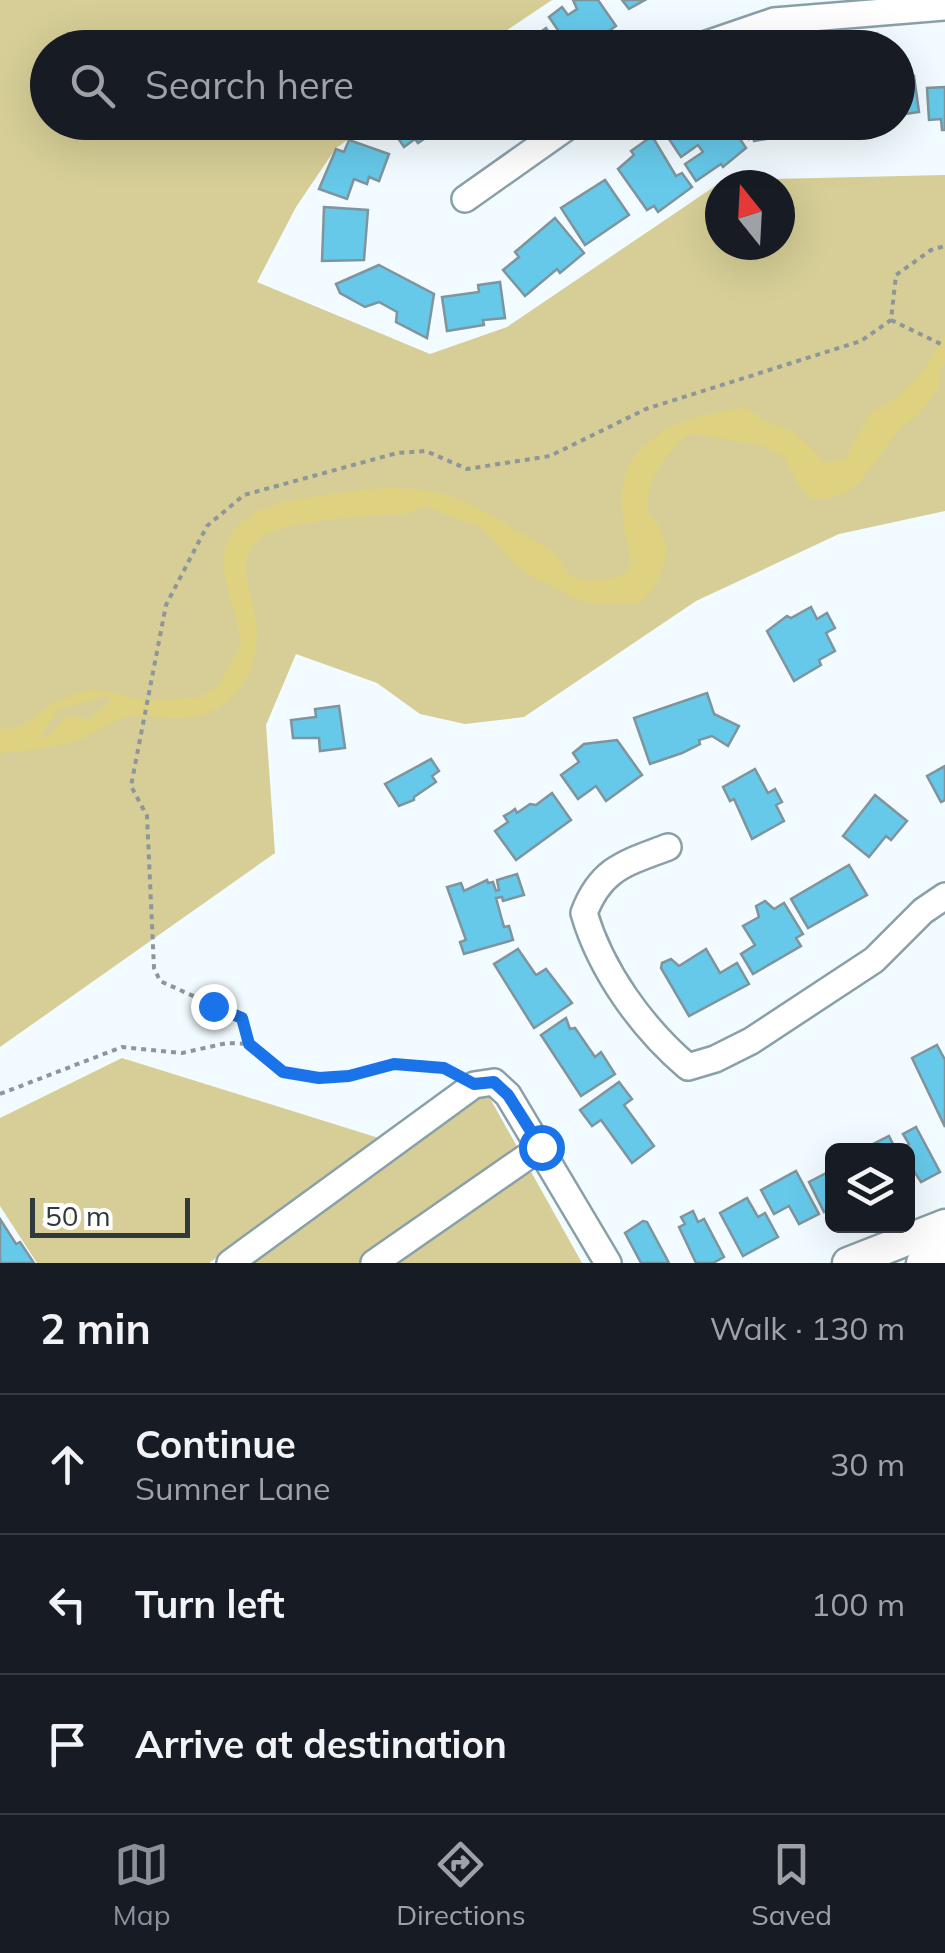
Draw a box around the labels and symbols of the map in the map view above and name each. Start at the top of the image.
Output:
north arrow [705,170,795,260]
route end [191,984,237,1030]
route start [519,1125,565,1171]
scale bar [30,1193,190,1238]

